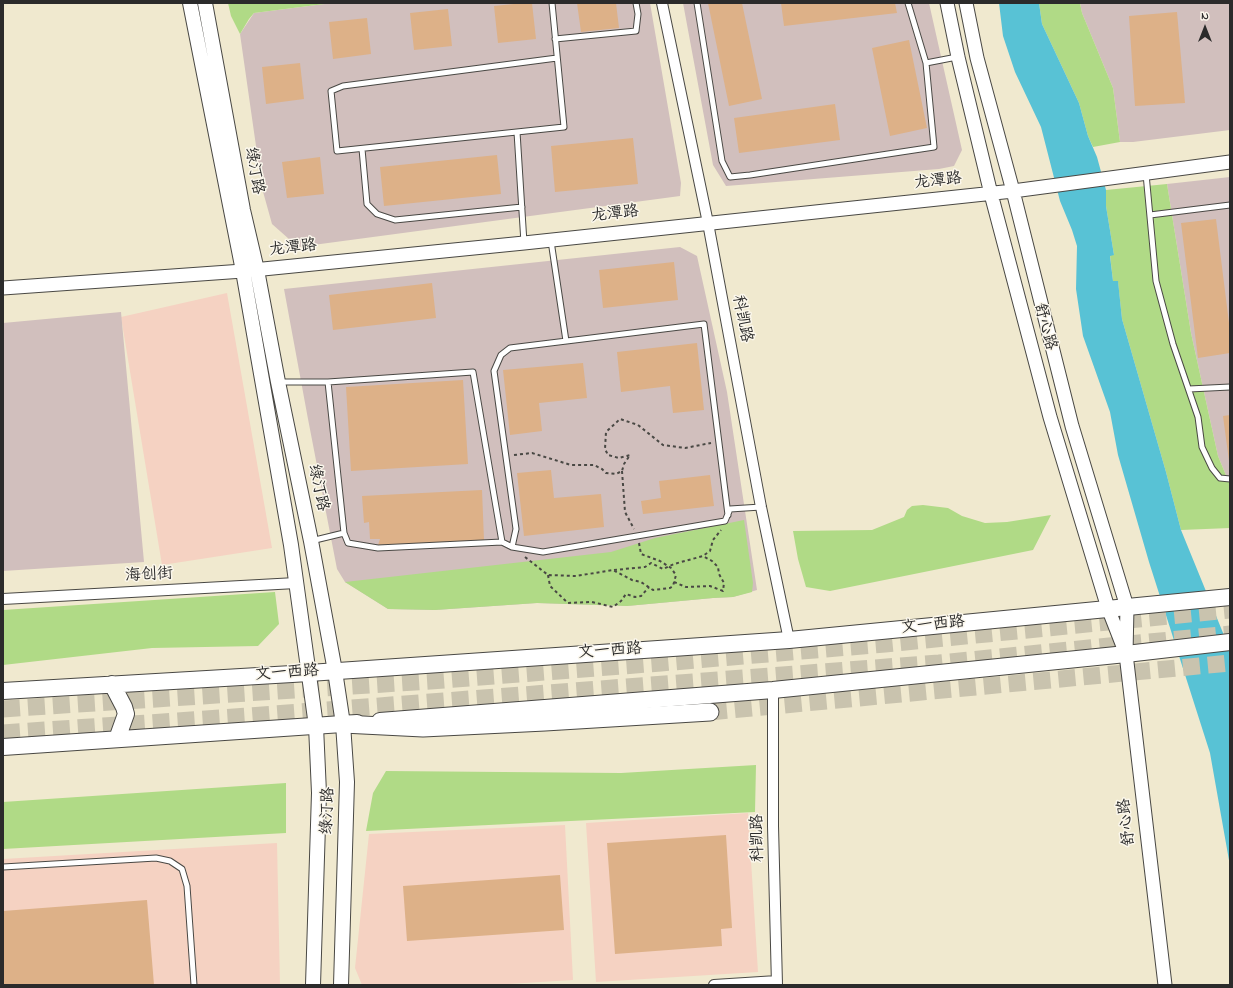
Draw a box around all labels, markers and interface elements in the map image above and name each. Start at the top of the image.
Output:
north arrow [1185,8,1225,48]
text: N [1201,8,1209,24]
street label: 绿汀路 [239,146,267,196]
street label: 龙潭路 [913,170,963,194]
street label: 龙潭路 [590,203,640,227]
street label: 龙潭路 [268,237,318,261]
street label: 科凯路 [727,294,755,344]
street label: 舒心路 [1029,301,1059,353]
street label: 绿汀路 [303,463,331,513]
street label: 海创街 [125,565,173,587]
street label: 文一西路 [900,613,966,639]
street label: 文一西路 [577,640,643,664]
street label: 文一西路 [254,662,320,686]
street label: 绿汀路 [319,787,339,835]
street label: 舒心路 [1116,797,1140,847]
street label: 科凯路 [749,814,769,862]

